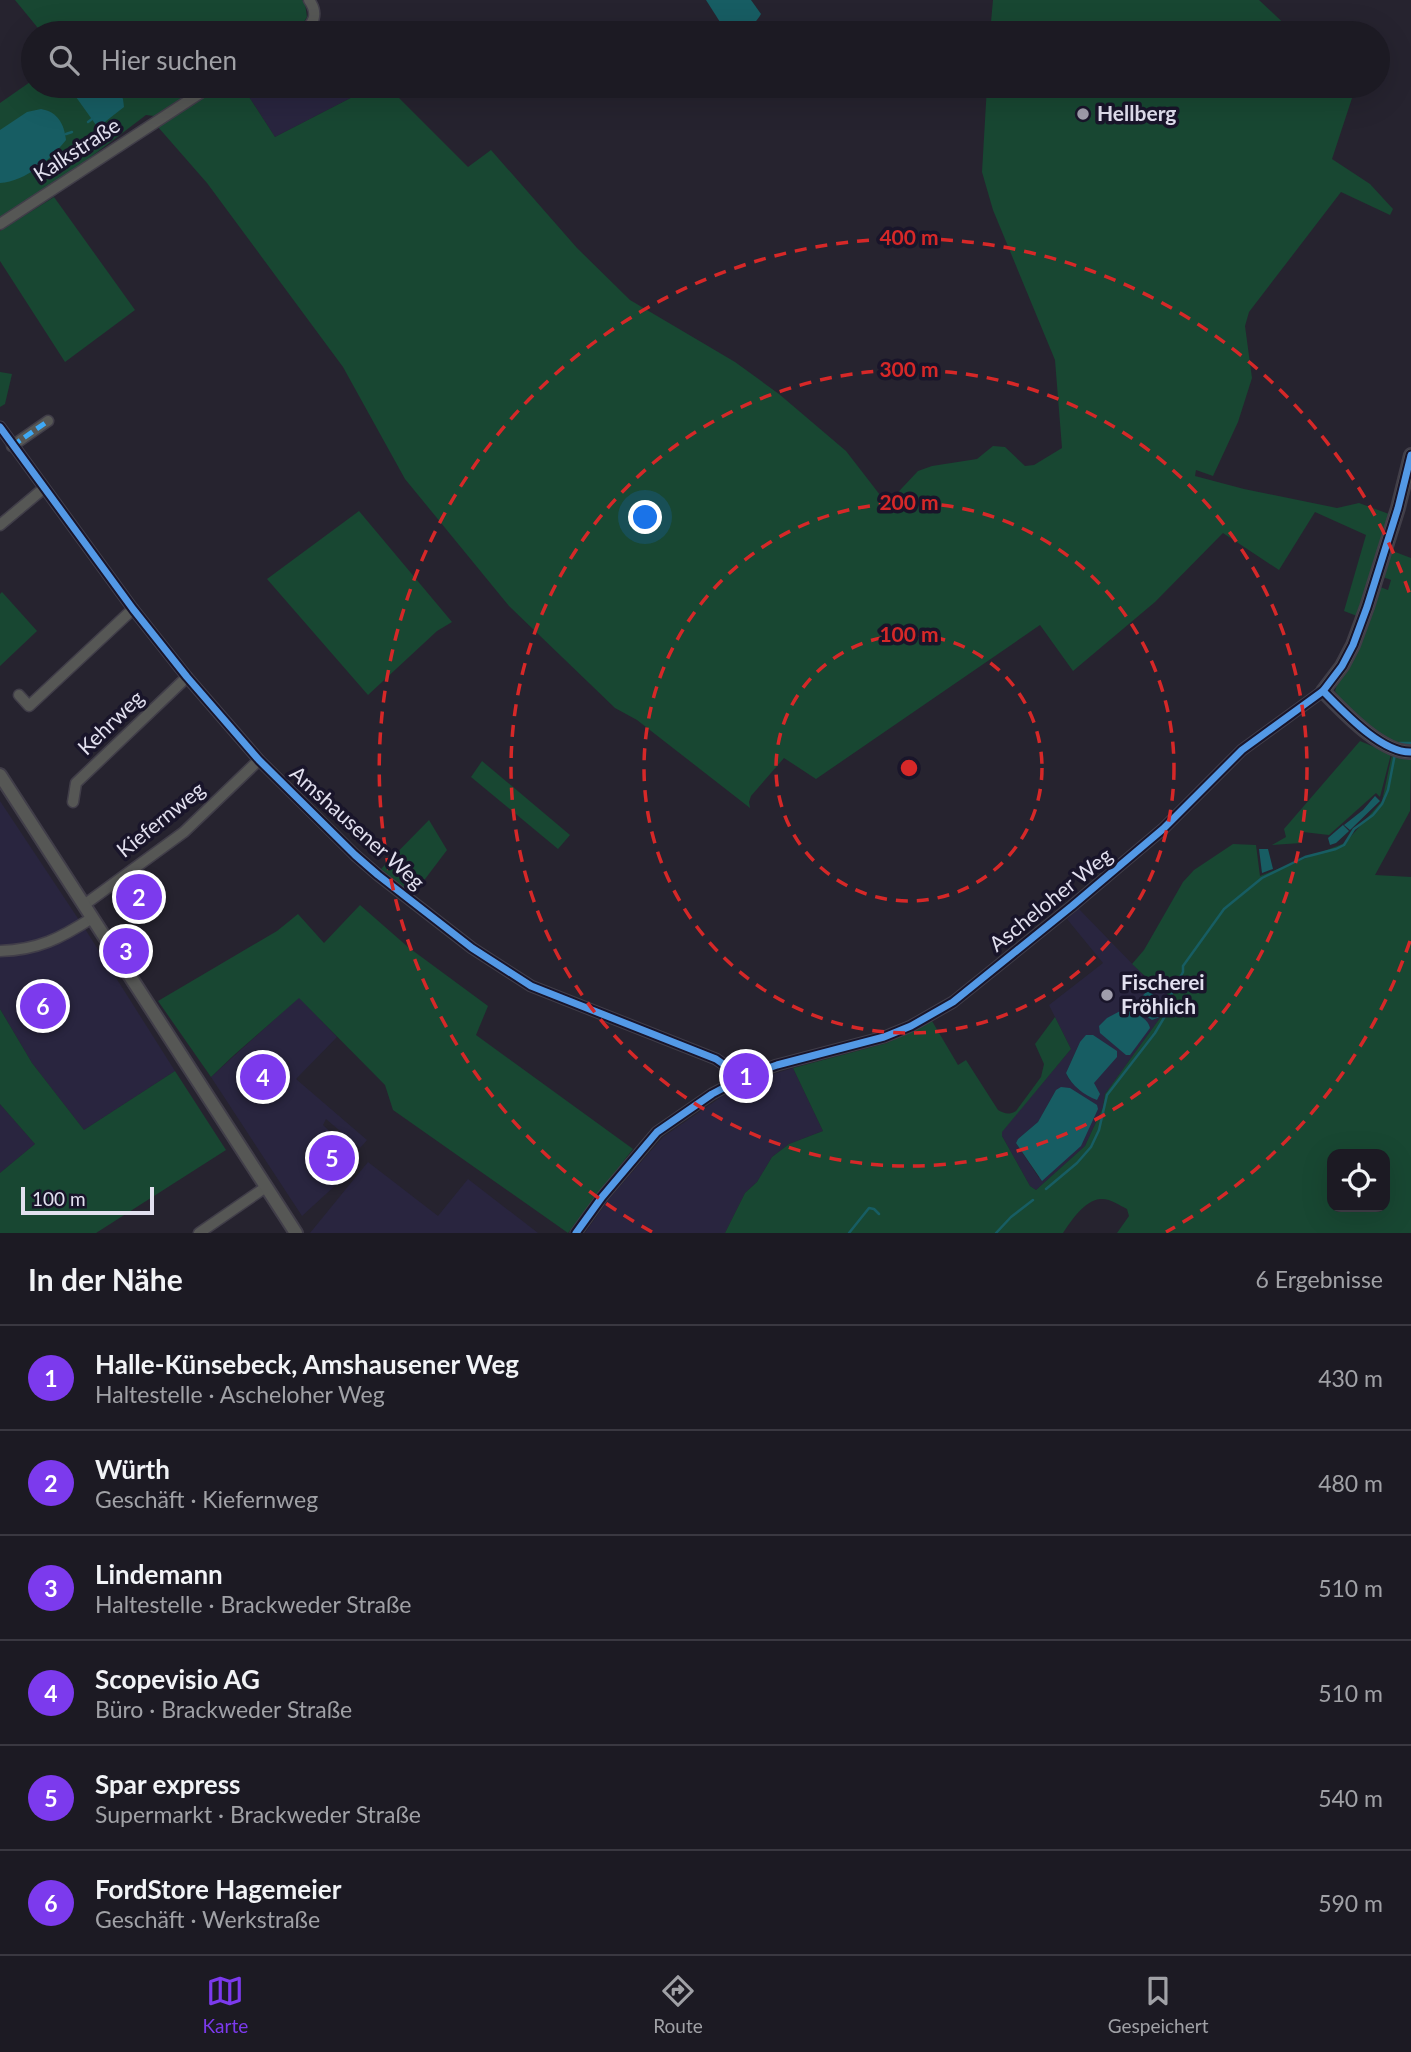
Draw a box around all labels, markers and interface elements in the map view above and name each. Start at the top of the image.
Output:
search box [21,21,1390,98]
icon: search [45,41,83,79]
text: Hier suchen [101,44,237,76]
place label: Hellberg [1097,100,1176,125]
marker: Hellberg [1075,106,1091,122]
street label: Kalkstraße [28,112,124,186]
text: 400 m [879,224,939,249]
text: 300 m [879,356,939,381]
text: 200 m [879,489,939,514]
your location [628,500,662,534]
text: 100 m [879,621,939,646]
street label: Kehrweg [72,684,148,759]
centre of rings [897,756,921,780]
street label: Amshausener Weg [286,760,430,894]
street label: Kiefernweg [111,776,209,862]
street label: Ascheloher Weg [984,842,1117,956]
pin: 2 [116,871,162,923]
pin: 3 [103,925,149,977]
place label: Fischerei Fröhlich [1121,969,1205,1018]
pin: 6 [20,980,66,1032]
marker: Fischerei Fröhlich [1099,987,1115,1003]
pin: 1 [723,1050,769,1102]
pin: 4 [240,1051,286,1103]
pin: 5 [309,1132,355,1184]
map controls [1327,1149,1390,1212]
button: locate [1327,1149,1390,1212]
scale bar [21,1184,154,1216]
text: 100 m [32,1187,86,1210]
text: In der Nähe [28,1261,183,1297]
text: 6 Ergebnisse [1255,1265,1383,1293]
text: Halle-Künsebeck, Amshausener Weg [95,1348,519,1380]
text: 1 [44,1364,58,1392]
text: 430 m [1318,1364,1383,1392]
text: Haltestelle · Ascheloher Weg [95,1380,385,1408]
text: Würth [95,1453,170,1485]
text: 2 [44,1469,58,1497]
text: 480 m [1318,1469,1383,1497]
text: Geschäft · Kiefernweg [95,1485,318,1513]
text: Lindemann [95,1558,223,1590]
text: 3 [44,1574,58,1602]
text: 510 m [1318,1574,1383,1602]
text: Haltestelle · Brackweder Straße [95,1590,412,1618]
text: Scopevisio AG [95,1663,260,1695]
text: 4 [44,1679,58,1707]
text: 510 m [1318,1679,1383,1707]
text: Büro · Brackweder Straße [95,1695,352,1723]
text: Spar express [95,1768,241,1800]
text: 5 [44,1784,58,1812]
text: 540 m [1318,1784,1383,1812]
text: Supermarkt · Brackweder Straße [95,1800,421,1828]
text: FordStore Hagemeier [95,1873,341,1905]
text: 6 [44,1889,58,1917]
text: 590 m [1318,1889,1383,1917]
text: Geschäft · Werkstraße [95,1905,320,1933]
tab: Karte [203,1972,248,2037]
tab: Route [653,1972,703,2037]
tab: Gespeichert [1108,1972,1208,2037]

